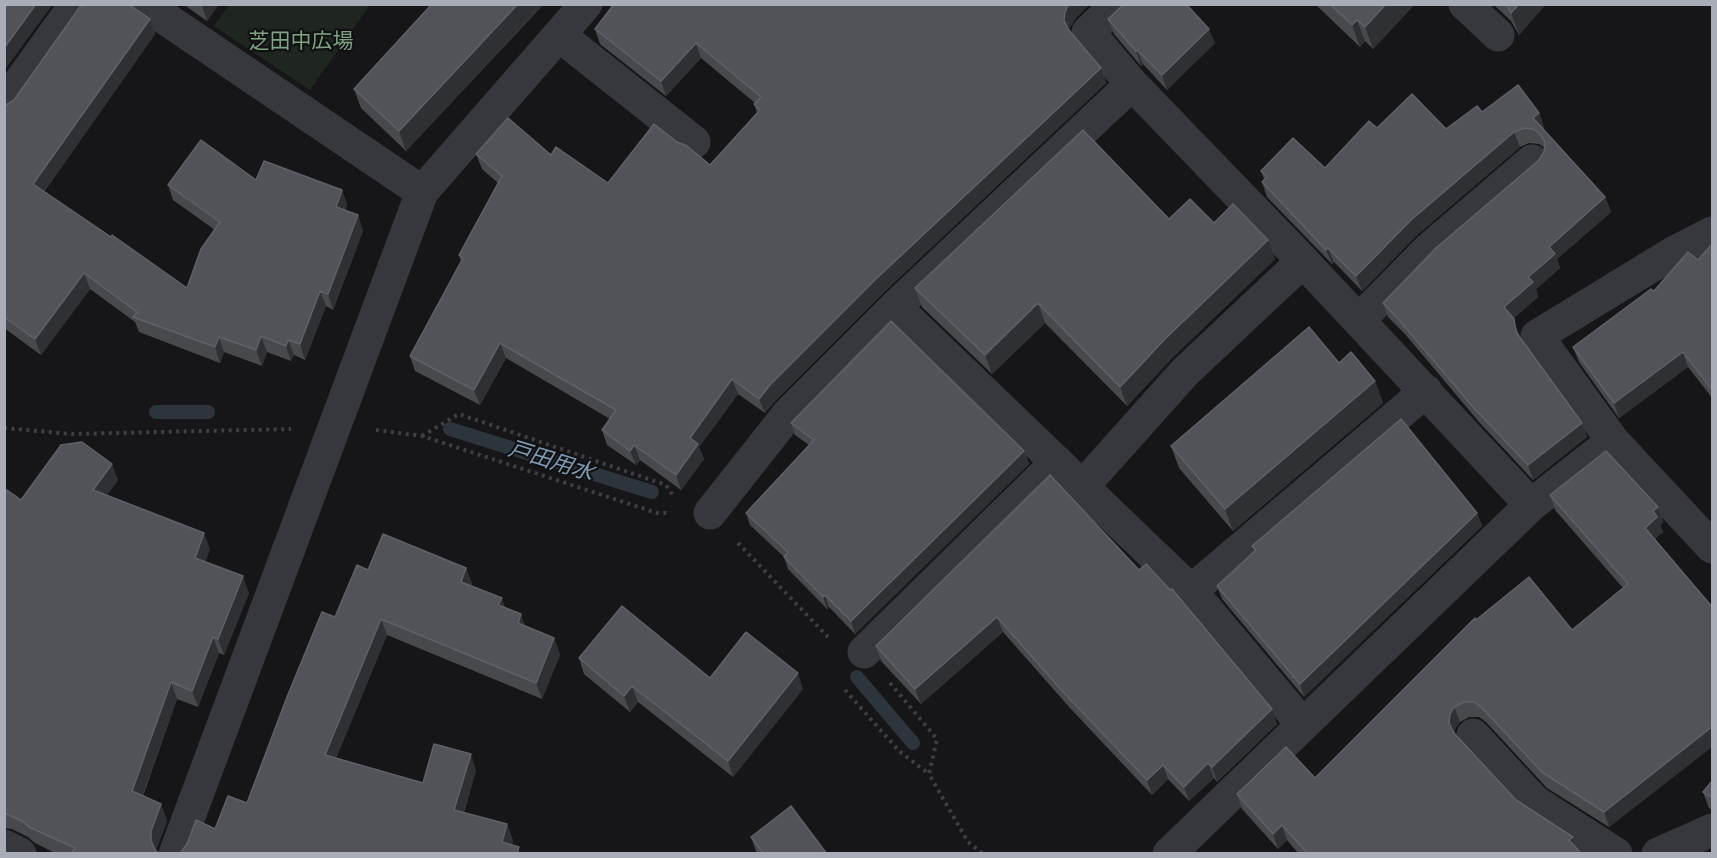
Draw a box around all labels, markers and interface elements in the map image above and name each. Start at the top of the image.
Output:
park label: 芝田中広場 [249,28,353,54]
water label: 戸田用水 [505,436,597,486]

